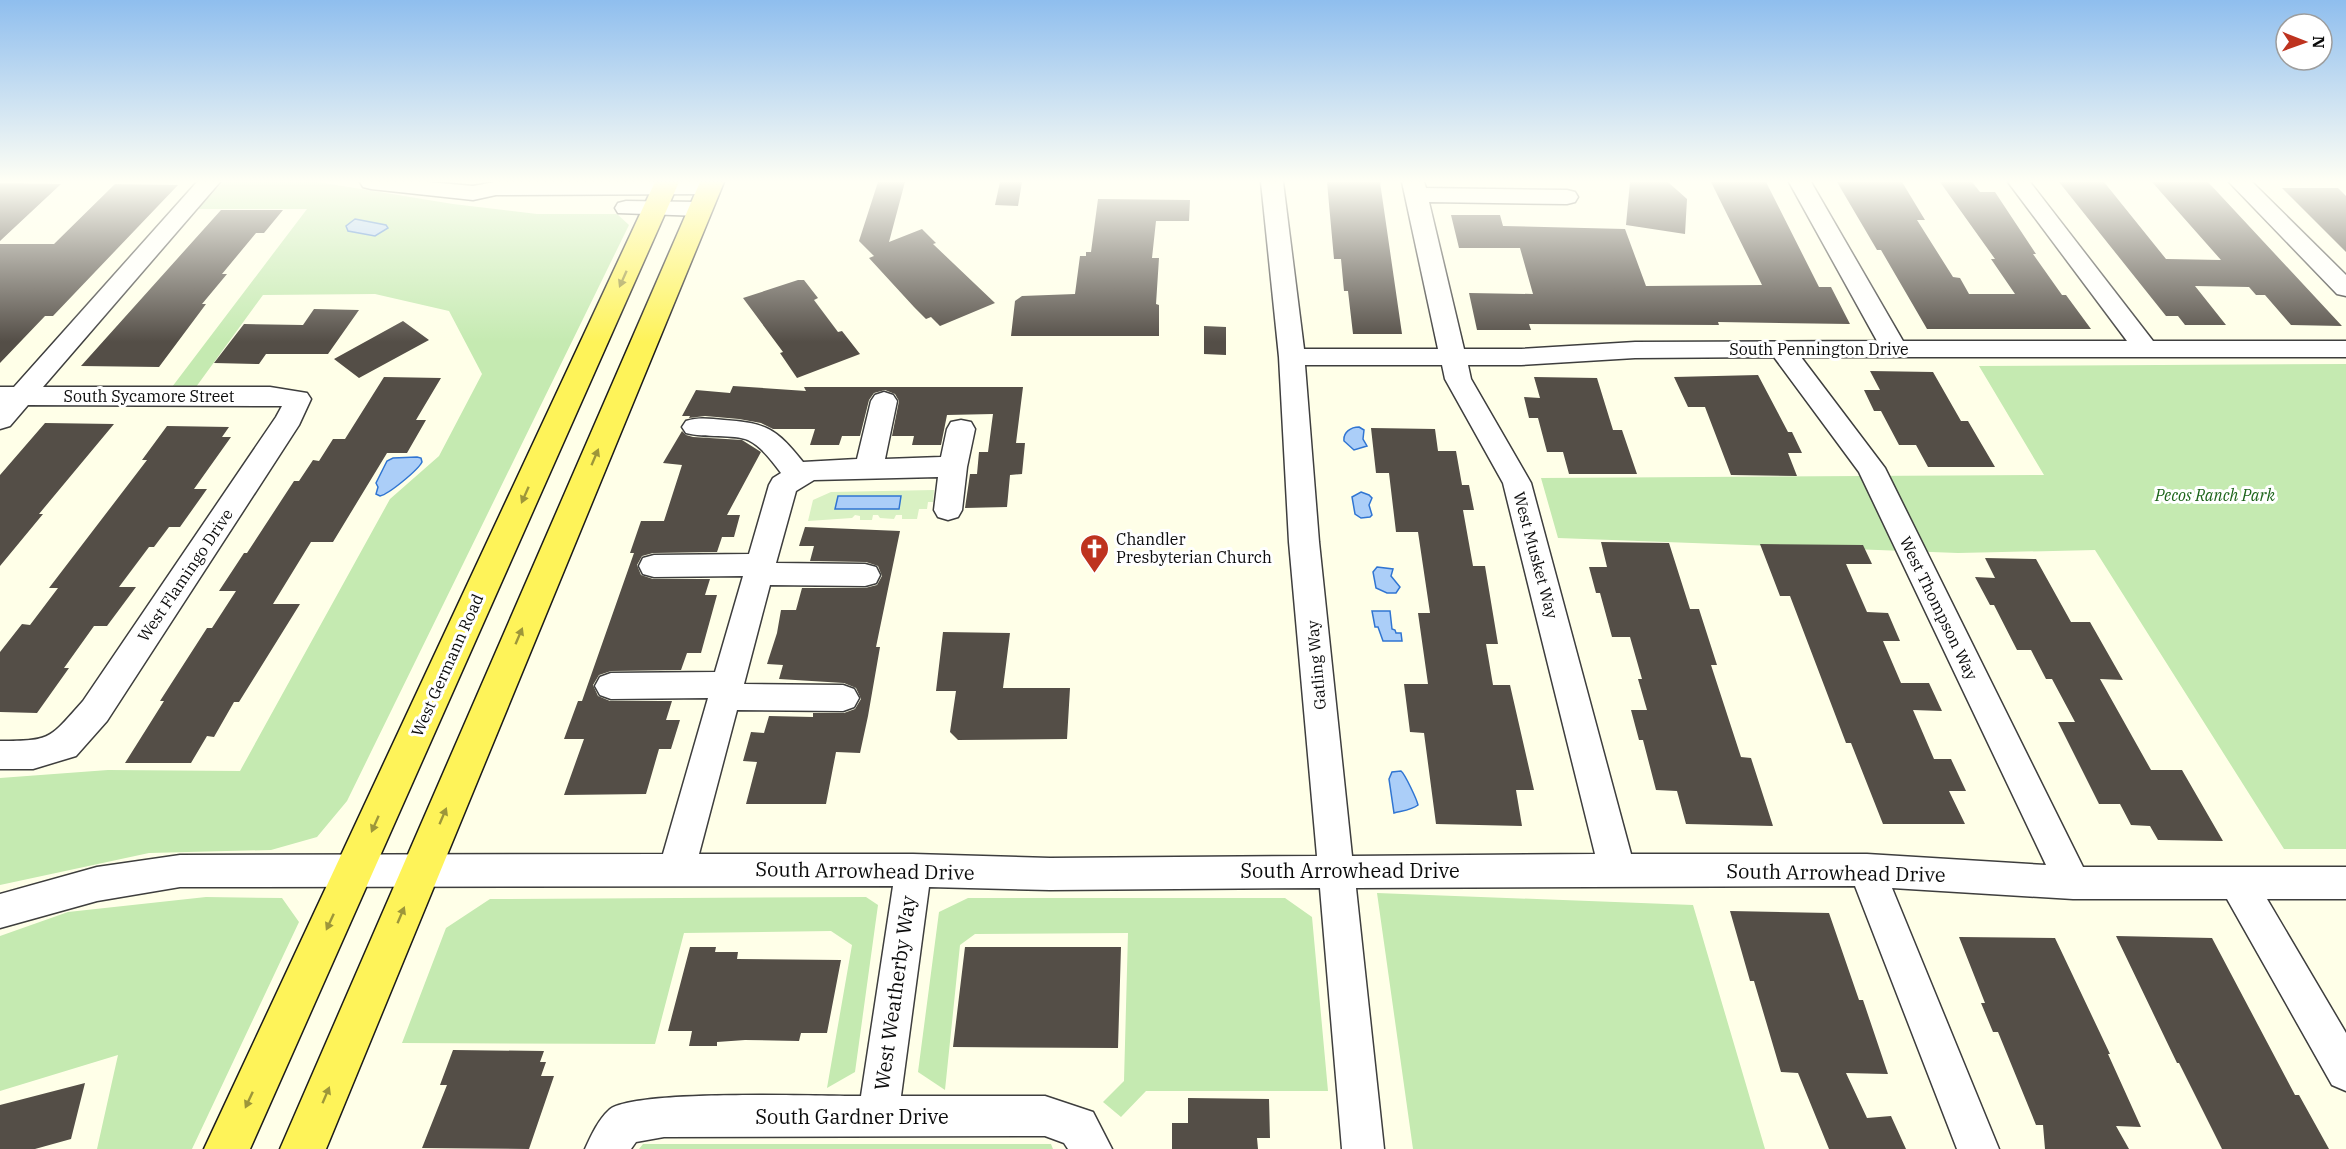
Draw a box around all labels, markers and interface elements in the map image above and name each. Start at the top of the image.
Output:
north arrow [2274,12,2334,72]
text: N [2309,36,2329,49]
one-way arrow [617,270,627,288]
street label: South Pennington Drive [1729,339,1909,359]
street label: South Sycamore Street [63,386,235,406]
one-way arrow [591,448,600,466]
park label: Pecos Ranch Park [2154,485,2276,505]
one-way arrow [520,486,529,503]
street label: West Musket Way [1509,489,1563,621]
street label: West Flamingo Drive [133,505,237,645]
place label: Chandler Presbyterian Church [1116,529,1272,567]
church icon: Chandler Presbyterian Church [1079,532,1111,574]
street label: West Thompson Way [1896,533,1983,683]
street label: West Germann Road [407,590,488,739]
street label: Gatling Way [1302,619,1330,711]
one-way arrow [514,627,524,645]
one-way arrow [439,807,448,825]
one-way arrow [371,815,380,832]
street label: South Arrowhead Drive [755,855,975,886]
street label: South Arrowhead Drive [1240,857,1460,884]
street label: South Arrowhead Drive [1726,857,1946,888]
street label: West Weatherby Way [867,893,922,1092]
one-way arrow [396,906,406,924]
one-way arrow [326,914,335,931]
one-way arrow [321,1086,331,1104]
one-way arrow [244,1091,254,1109]
street label: South Gardner Drive [755,1103,949,1130]

